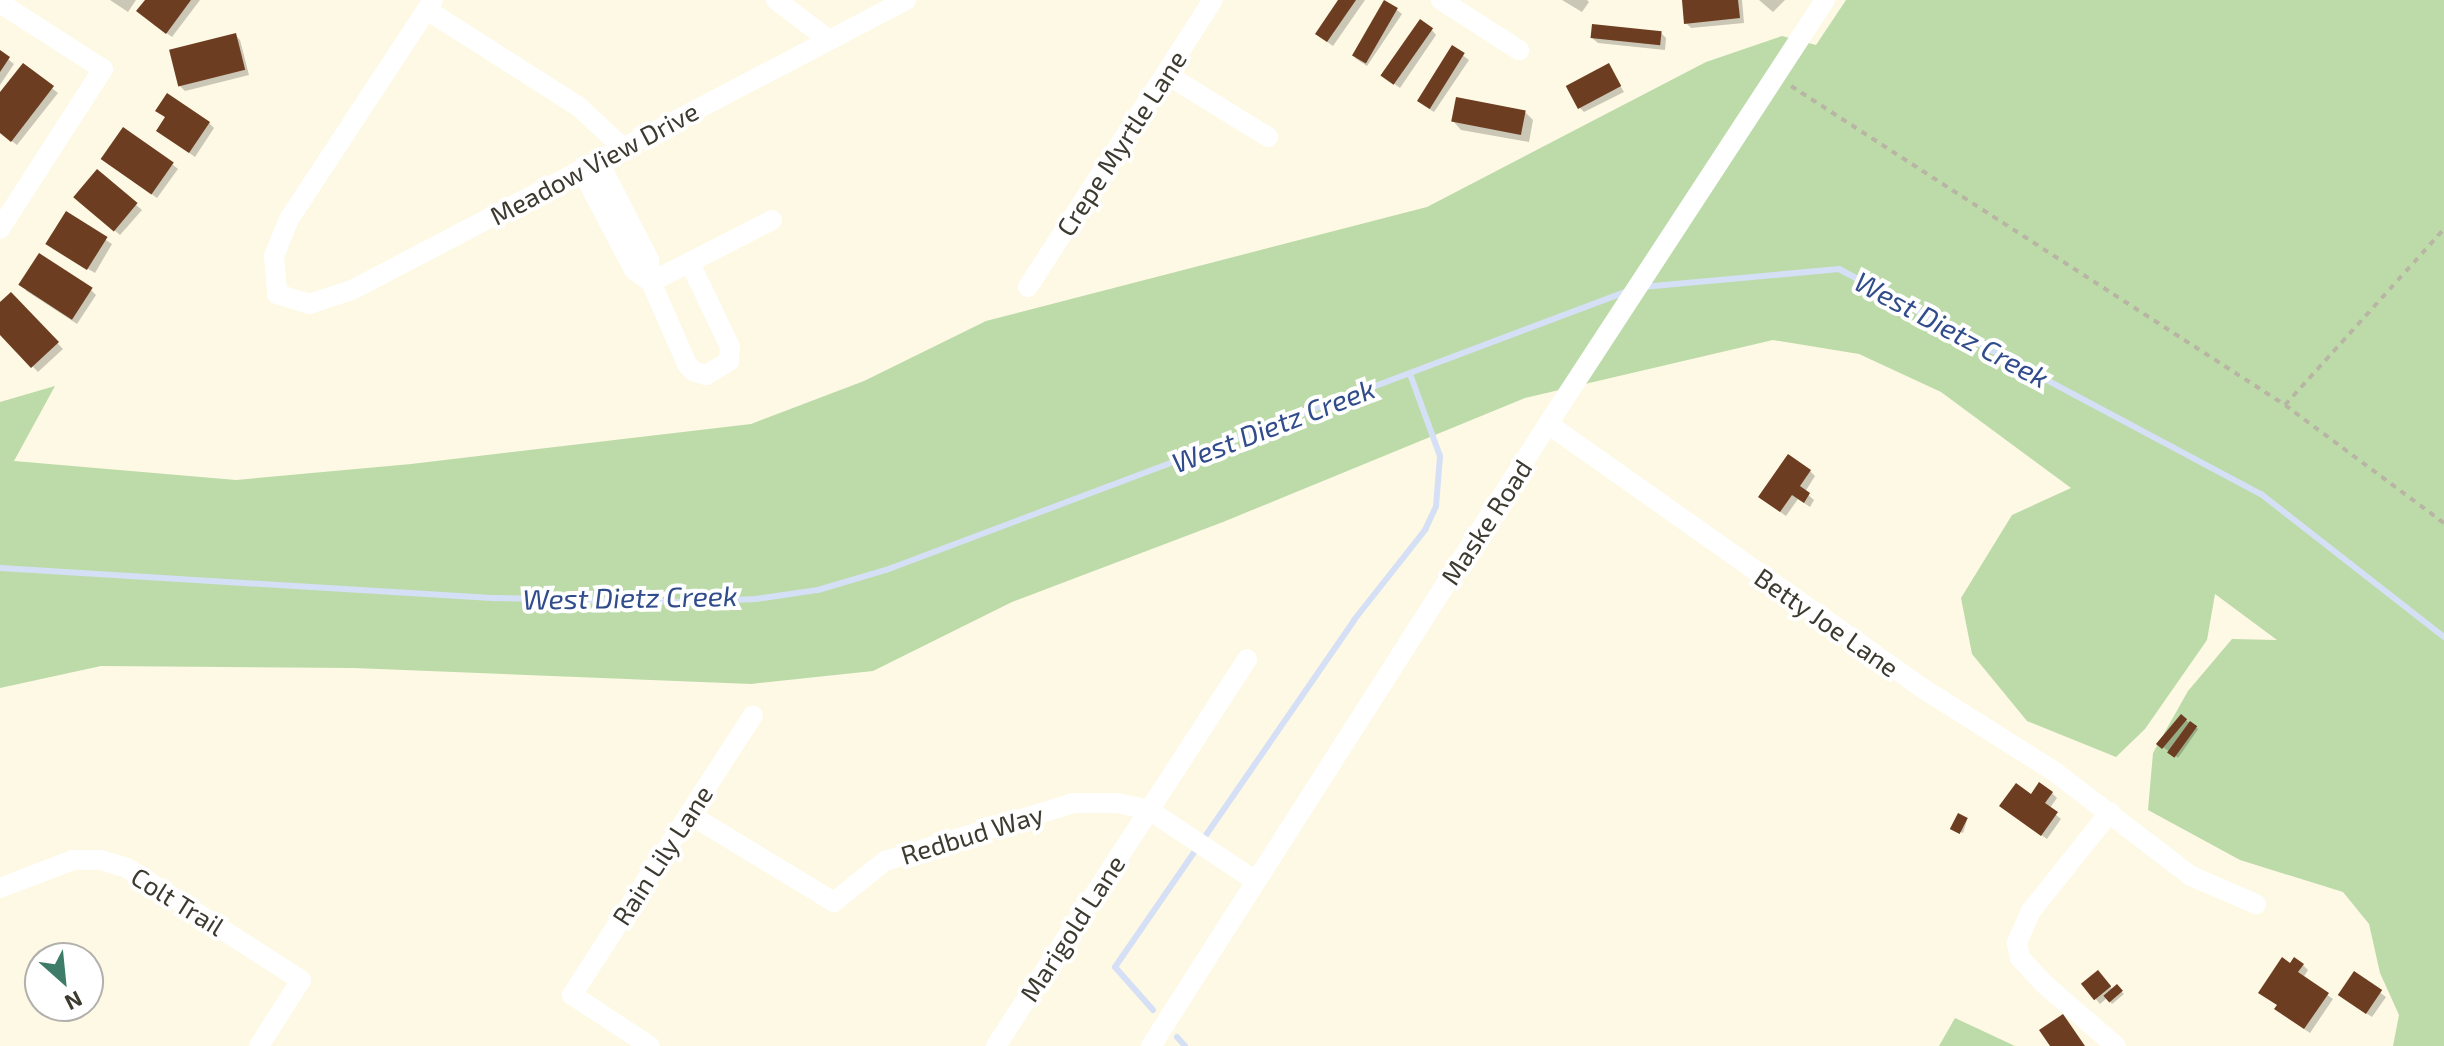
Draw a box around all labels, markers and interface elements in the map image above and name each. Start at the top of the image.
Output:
street label: Crepe Myrtle Lane [1049,44,1193,242]
street label: Meadow View Drive [484,95,704,231]
water label: West Dietz Creek [1849,264,2055,394]
water label: West Dietz Creek [1167,371,1379,479]
street label: Maske Road [1434,454,1538,590]
street label: Betty Joe Lane [1749,561,1905,683]
water label: West Dietz Creek [522,578,738,616]
street label: Rain Lily Lane [605,779,719,931]
street label: Redbud Way [897,798,1047,870]
street label: Marigold Lane [1013,849,1131,1007]
street label: Colt Trail [125,860,231,942]
north arrow [24,942,104,1022]
text: N [61,986,87,1017]

